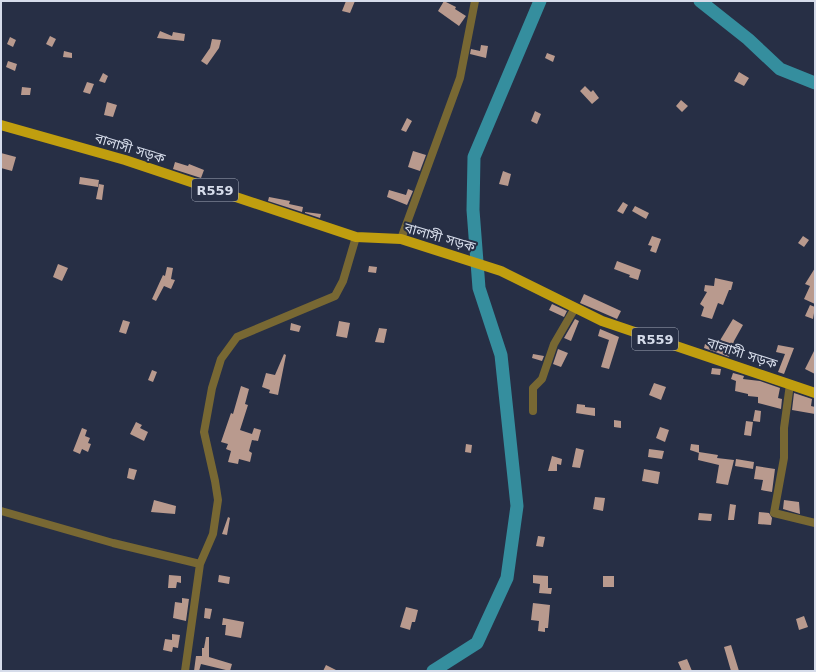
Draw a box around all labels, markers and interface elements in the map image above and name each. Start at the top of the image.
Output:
street label: বালাসী সড়ক [92,129,168,167]
road number: R559 [192,179,238,201]
street label: বালাসী সড়ক [402,219,478,255]
road number: R559 [632,328,678,350]
street label: বালাসী সড়ক [704,334,780,372]

